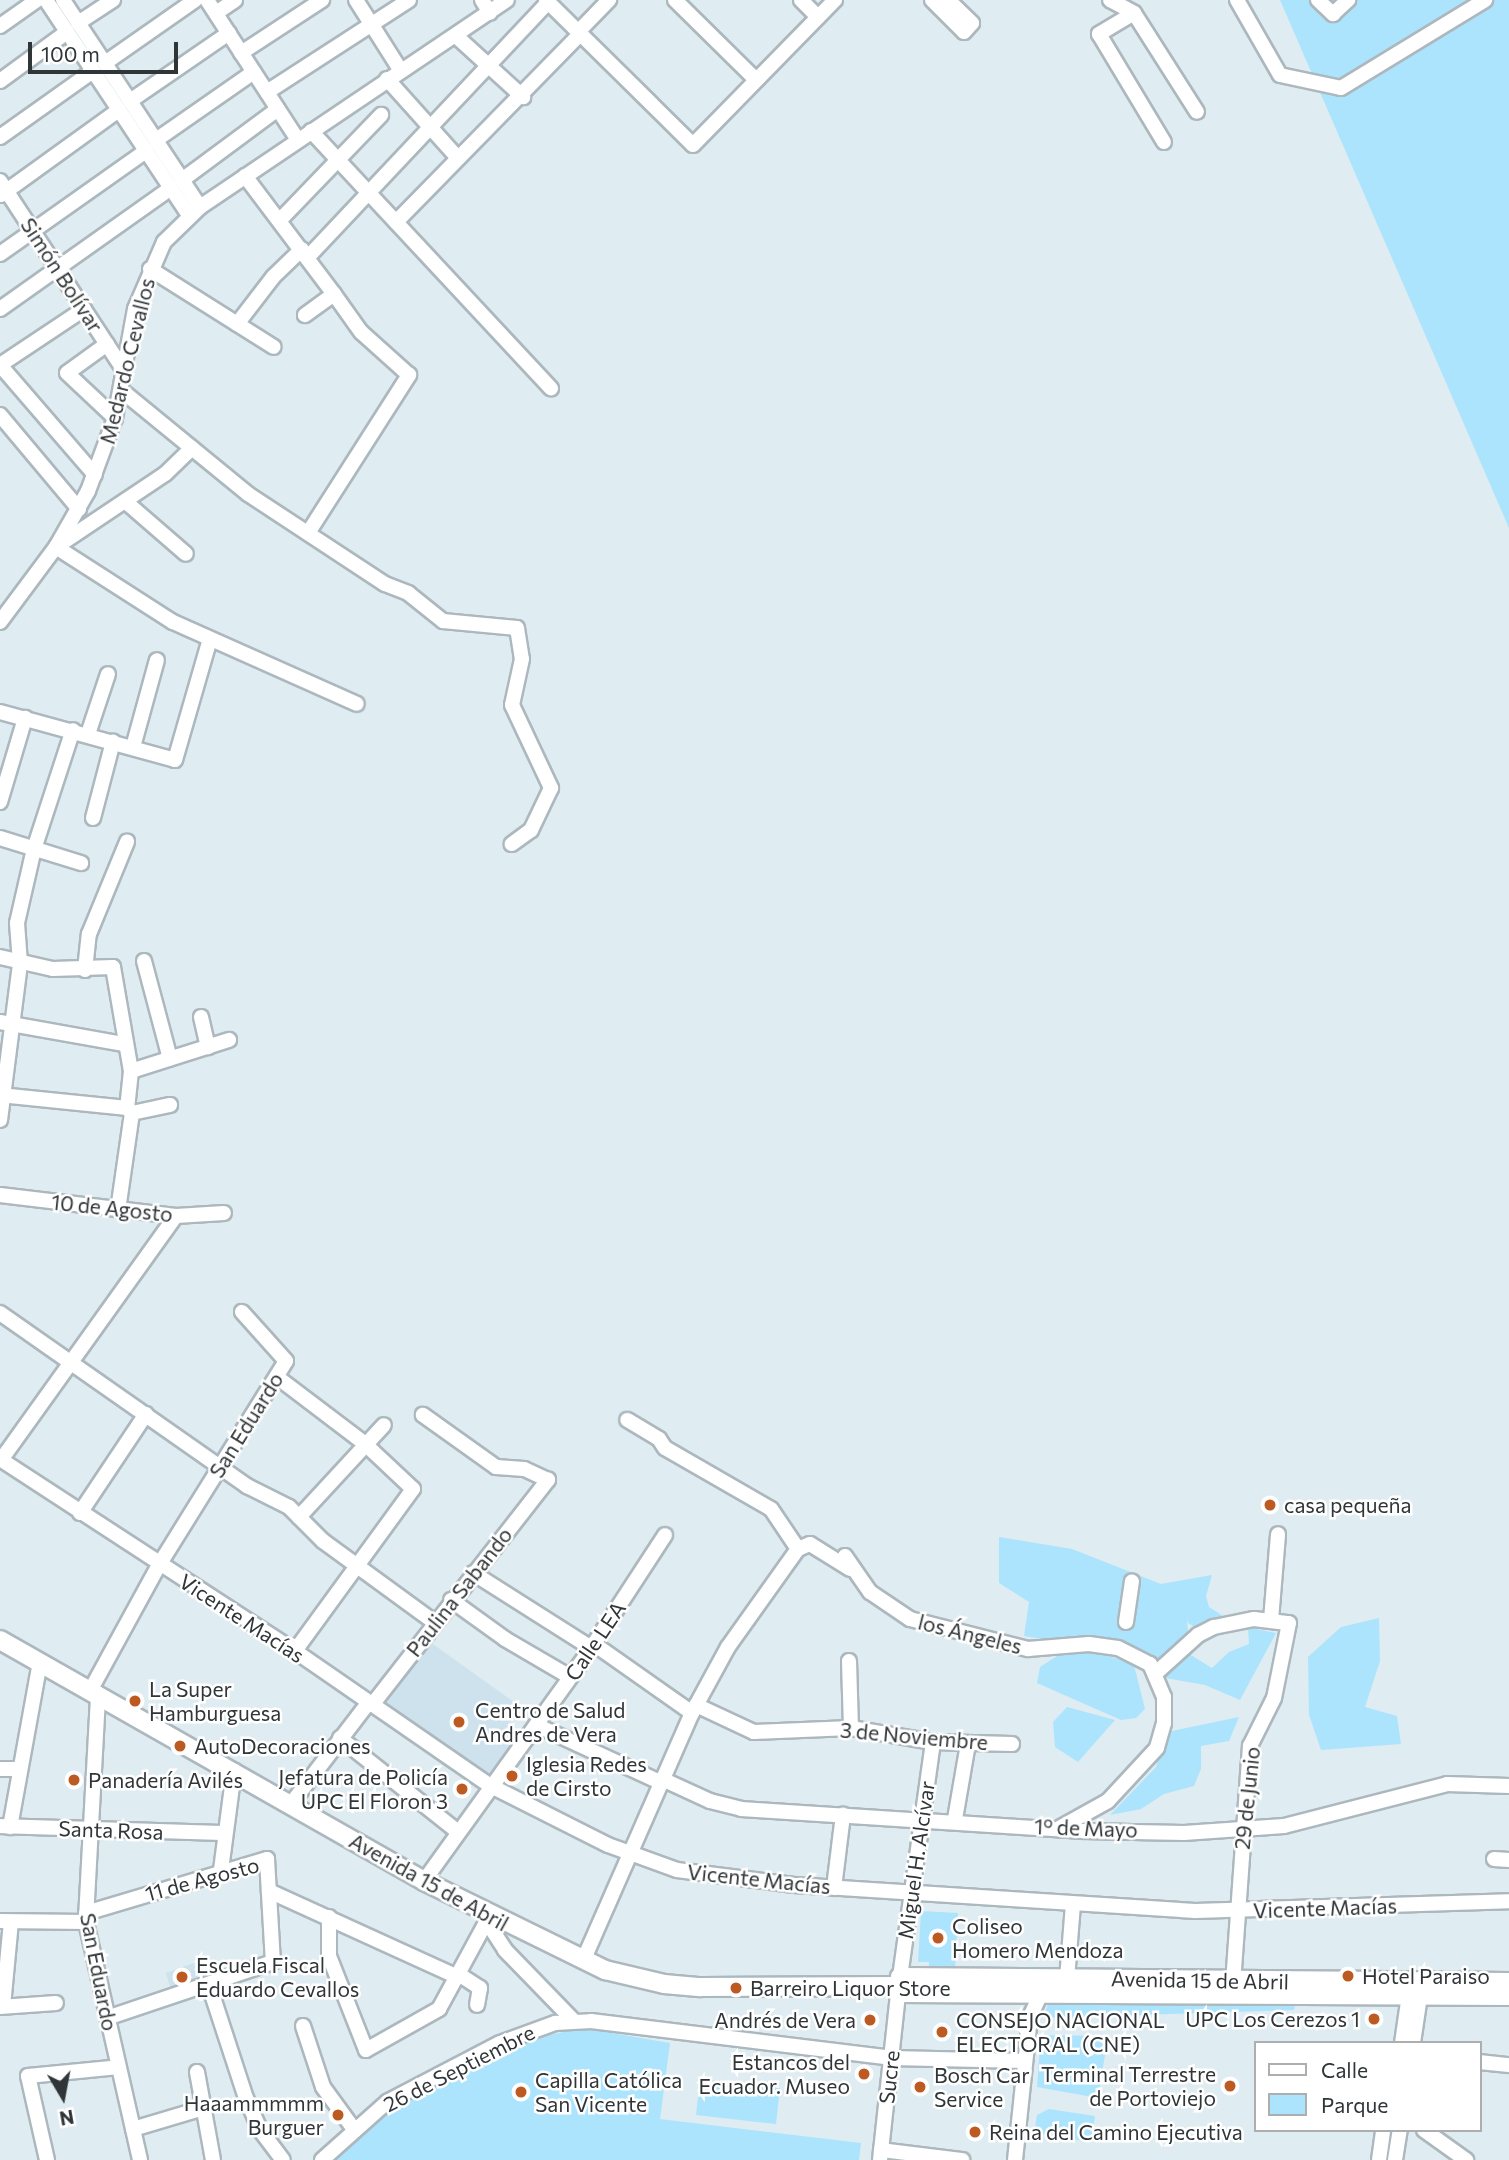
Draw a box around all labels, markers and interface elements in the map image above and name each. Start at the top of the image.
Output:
scale bar [32,28,182,72]
text: 100 m [41,41,100,66]
street label: Simón Bolívar [16,213,108,337]
street label: Medardo Cevallos [94,275,160,447]
street label: 10 de Agosto [50,1189,174,1227]
street label: San Eduardo [204,1368,288,1482]
place label: casa pequeña [1284,1492,1412,1518]
marker: casa pequeña [1262,1497,1278,1513]
street label: Paulina Sabando [401,1522,517,1662]
street label: Vicente Macías [175,1568,309,1668]
street label: Calle LEA [559,1597,631,1685]
street label: los Ángeles [916,1609,1024,1659]
place label: La Super Hamburguesa [149,1676,281,1726]
marker: La Super Hamburguesa [127,1693,143,1709]
place label: Centro de Salud Andres de Vera [475,1697,625,1747]
marker: Centro de Salud Andres de Vera [449,1712,469,1732]
street label: 3 de Noviembre [839,1717,989,1755]
place label: AutoDecoraciones [194,1733,371,1759]
marker: AutoDecoraciones [172,1738,188,1754]
street label: 29 de Junio [1229,1745,1265,1851]
place label: Iglesia Redes de Cirsto [526,1751,647,1801]
place label: Jefatura de Policía UPC El Floron 3 [278,1764,448,1814]
place label: Panadería Avilés [88,1767,243,1793]
marker: Iglesia Redes de Cirsto [504,1768,520,1784]
marker: Panadería Avilés [66,1772,82,1788]
street label: Miguel H. Alcívar [892,1779,940,1941]
marker: Jefatura de Policía UPC El Floron 3 [454,1781,470,1797]
street label: 1º de Mayo [1034,1814,1138,1842]
street label: Santa Rosa [58,1816,164,1844]
street label: Avenida 15 de Abril [345,1828,513,1936]
street label: 11 de Agosto [142,1852,262,1906]
street label: Vicente Macías [686,1859,832,1899]
street label: Vicente Macías [1253,1893,1397,1923]
street label: San Eduardo [75,1911,123,2033]
place label: Coliseo Homero Mendoza [952,1913,1124,1963]
marker: Coliseo Homero Mendoza [930,1930,946,1946]
place label: Escuela Fiscal Eduardo Cevallos [196,1952,359,2002]
place label: Hotel Paraiso [1362,1963,1490,1989]
street label: Avenida 15 de Abril [1111,1966,1289,1994]
marker: Hotel Paraiso [1340,1968,1356,1984]
marker: Escuela Fiscal Eduardo Cevallos [174,1969,190,1985]
place label: Barreiro Liquor Store [750,1975,951,2001]
marker: Barreiro Liquor Store [728,1980,744,1996]
place label: UPC Los Cerezos 1 [1185,2006,1360,2032]
place label: Andrés de Vera [714,2007,856,2033]
place label: CONSEJO NACIONAL ELECTORAL (CNE) [956,2007,1165,2057]
marker: UPC Los Cerezos 1 [1366,2011,1382,2027]
marker: Andrés de Vera [862,2012,878,2028]
street label: 26 de Septiembre [379,2019,539,2117]
marker: CONSEJO NACIONAL ELECTORAL (CNE) [934,2024,950,2040]
legend [1254,2041,1481,2132]
place label: Estancos del Ecuador. Museo [698,2049,850,2099]
street label: Sucre [874,2049,904,2105]
text: Calle [1321,2057,1368,2082]
place label: Terminal Terrestre de Portoviejo [1041,2061,1216,2111]
north arrow [28,2062,98,2132]
place label: Bosch Car Service [934,2062,1030,2112]
marker: Estancos del Ecuador. Museo [856,2066,872,2082]
place label: Capilla Católica San Vicente [535,2067,682,2117]
marker: Terminal Terrestre de Portoviejo [1222,2078,1238,2094]
marker: Bosch Car Service [912,2079,928,2095]
marker: Capilla Católica San Vicente [513,2084,529,2100]
place label: Haaammmmm Burguer [184,2090,324,2140]
text: Parque [1321,2092,1388,2117]
text: N [58,2106,76,2131]
marker: Haaammmmm Burguer [330,2107,346,2123]
place label: Reina del Camino Ejecutiva [989,2119,1243,2145]
marker: Reina del Camino Ejecutiva [967,2124,983,2140]

